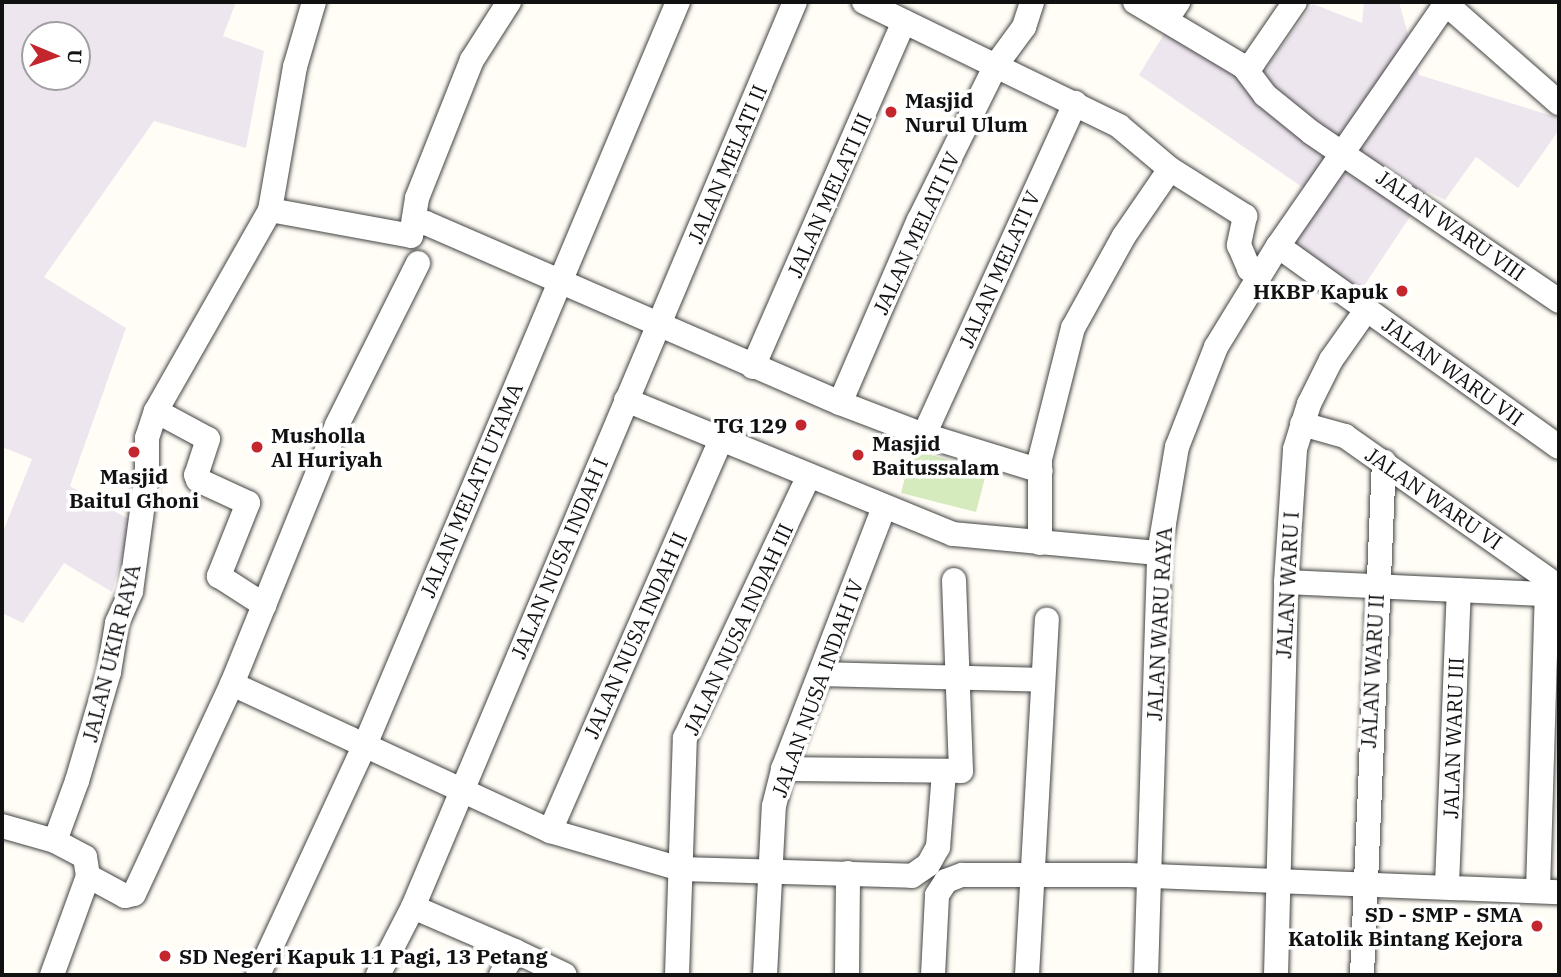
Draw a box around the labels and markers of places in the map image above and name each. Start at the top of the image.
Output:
place label: Masjid Nurul Ulum [905,87,1028,137]
marker: Masjid Nurul Ulum [883,104,899,120]
place label: HKBP Kapuk [1253,278,1388,304]
marker: HKBP Kapuk [1394,283,1410,299]
place label: TG 129 [714,412,787,438]
marker: TG 129 [793,417,809,433]
place label: Musholla Al Huriyah [271,422,383,472]
place label: Masjid Baitussalam [872,430,1000,480]
marker: Musholla Al Huriyah [249,439,265,455]
marker: Masjid Baitul Ghoni [126,444,142,460]
marker: Masjid Baitussalam [850,447,866,463]
place label: Masjid Baitul Ghoni [69,463,199,513]
place label: SD - SMP - SMA Katolik Bintang Kejora [1288,901,1523,951]
marker: SD - SMP - SMA Katolik Bintang Kejora [1529,918,1545,934]
place label: SD Negeri Kapuk 11 Pagi, 13 Petang [179,943,548,969]
marker: SD Negeri Kapuk 11 Pagi, 13 Petang [157,948,173,964]

